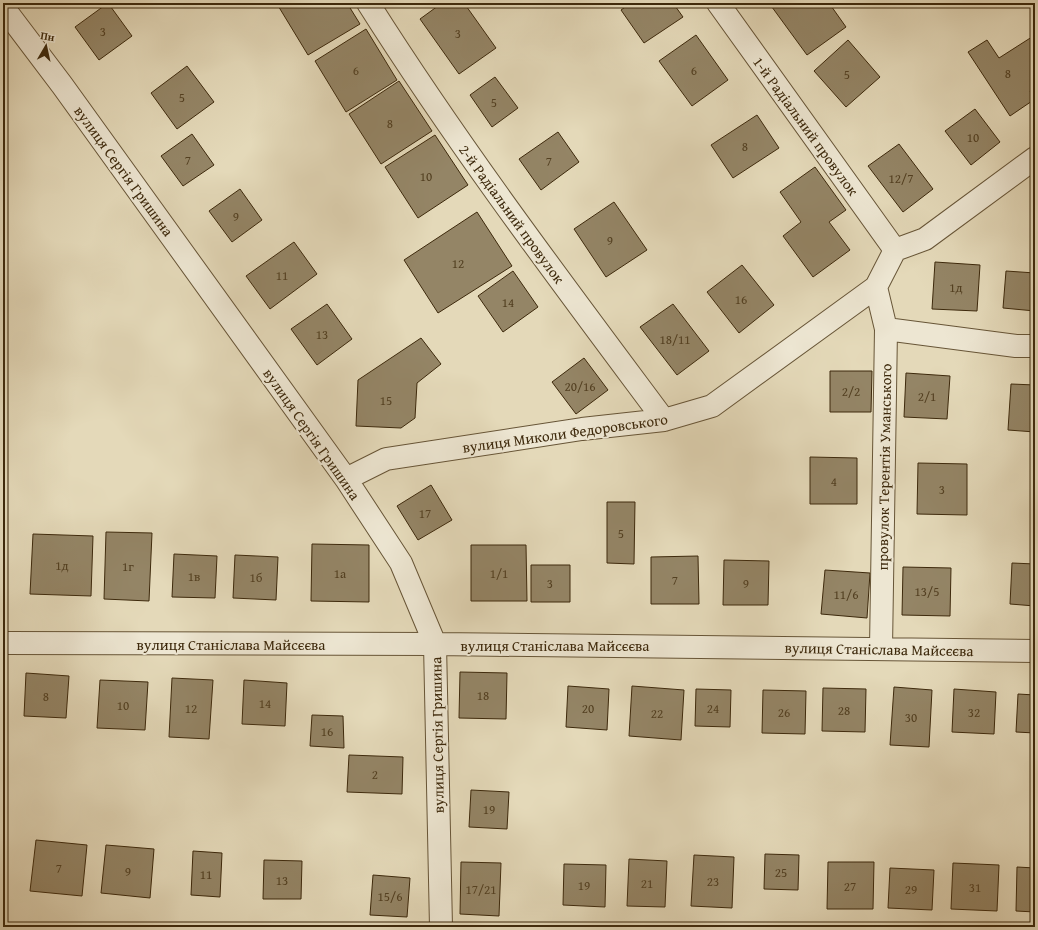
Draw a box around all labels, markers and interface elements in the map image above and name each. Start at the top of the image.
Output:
house number: 3 [100,22,106,41]
house number: 3 [455,24,461,43]
north arrow [26,26,66,66]
text: Пн [39,27,56,45]
street label: 1-й Радіальний провулок [748,52,864,200]
house number: 6 [353,61,359,80]
house number: 6 [691,61,697,80]
house number: 8 [1005,64,1011,83]
house number: 5 [844,65,850,84]
house number: 5 [179,88,185,107]
house number: 5 [491,93,497,112]
street label: вулиця Сергія Гришина [69,101,179,241]
house number: 8 [387,114,393,133]
house number: 10 [967,128,979,147]
house number: 8 [742,137,748,156]
street label: 2-й Радіальний провулок [454,140,570,288]
house number: 7 [185,151,191,170]
house number: 7 [546,152,552,171]
house number: 10 [420,167,432,186]
house number: 12/7 [889,169,913,188]
house number: 9 [233,207,239,226]
house number: 9 [607,231,613,250]
house number: 12 [452,254,464,273]
house number: 11 [276,266,288,285]
house number: 1д [949,278,963,297]
house number: 16 [735,290,747,309]
house number: 14 [502,293,514,312]
house number: 13 [316,325,328,344]
house number: 18/11 [659,330,691,349]
street label: провулок Терентія Уманського [872,363,896,571]
street label: вулиця Сергія Гришина [258,364,366,505]
house number: 20/16 [564,377,596,396]
house number: 2/2 [842,382,860,401]
house number: 2/1 [918,387,936,406]
house number: 15 [380,391,392,410]
street label: вулиця Миколи Федоровського [461,408,669,458]
house number: 4 [831,472,837,491]
house number: 3 [939,480,945,499]
house number: 17 [419,504,431,523]
house number: 5 [618,524,624,543]
house number: 1д [55,556,69,575]
house number: 1г [122,557,134,576]
house number: 1а [334,564,347,583]
house number: 1/1 [490,564,508,583]
house number: 1в [188,567,200,586]
house number: 1б [250,568,263,587]
house number: 7 [672,571,678,590]
house number: 3 [547,574,553,593]
house number: 9 [743,574,749,593]
house number: 13/5 [915,582,939,601]
house number: 11/6 [834,585,858,604]
street label: вулиця Станіслава Майсєєва [137,634,326,655]
street label: вулиця Станіслава Майсєєва [461,635,650,656]
street label: вулиця Станіслава Майсєєва [784,637,975,661]
street label: вулиця Сергія Гришина [425,656,449,814]
house number: 18 [477,686,489,705]
house number: 8 [43,687,49,706]
house number: 14 [259,694,271,713]
house number: 10 [117,696,129,715]
house number: 12 [185,699,197,718]
house number: 20 [582,699,594,718]
house number: 24 [707,699,719,718]
house number: 28 [838,701,850,720]
house number: 26 [778,703,790,722]
house number: 32 [968,703,980,722]
house number: 22 [651,704,663,723]
house number: 30 [905,708,917,727]
house number: 16 [321,722,333,741]
house number: 2 [372,765,378,784]
house number: 19 [483,800,495,819]
house number: 7 [56,859,62,878]
house number: 9 [125,862,131,881]
house number: 25 [775,863,787,882]
house number: 11 [200,865,212,884]
house number: 13 [276,871,288,890]
house number: 23 [707,872,719,891]
house number: 21 [641,874,653,893]
house number: 19 [578,876,590,895]
house number: 27 [844,877,856,896]
house number: 31 [969,878,981,897]
house number: 17/21 [465,880,497,899]
house number: 29 [905,880,917,899]
house number: 15/6 [378,887,402,906]

